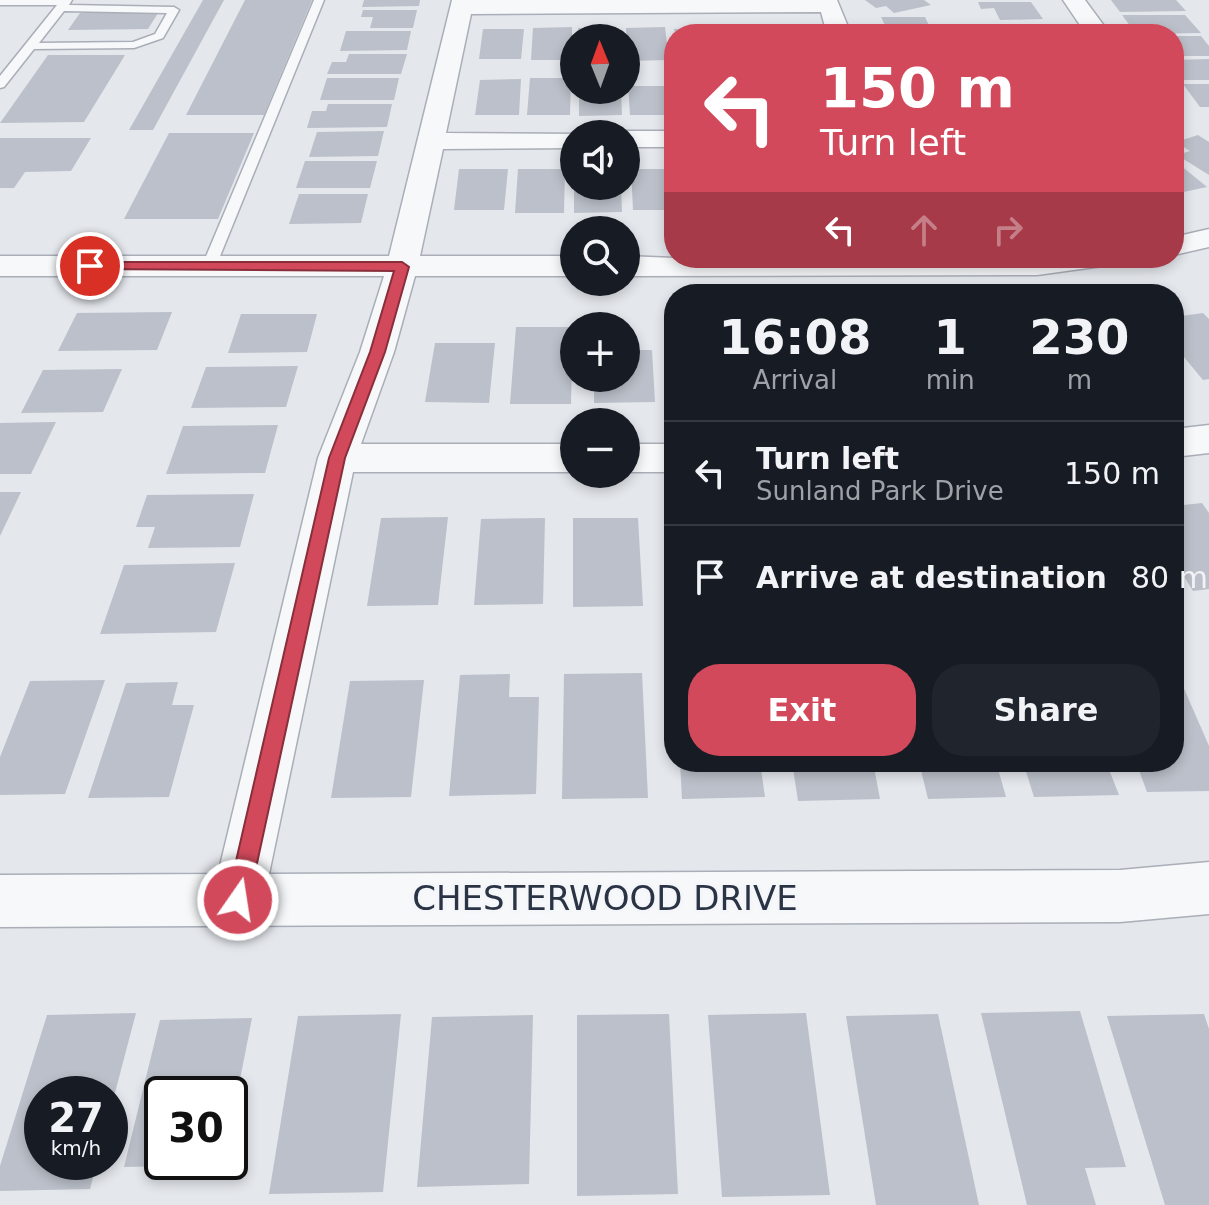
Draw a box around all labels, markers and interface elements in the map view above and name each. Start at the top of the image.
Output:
north arrow [560,24,640,104]
map controls [560,24,640,488]
text: 150 m [820,55,1015,120]
icon: left [688,56,792,160]
button: sound [560,120,640,200]
text: Turn left [820,122,966,163]
icon: left [818,208,862,252]
icon: ahead [902,208,946,252]
icon: right [986,208,1030,252]
button: search [560,216,640,296]
pin [56,232,124,300]
icon: arrive [68,244,112,288]
text: 16:08 [718,309,871,365]
text: 1 [934,309,967,365]
text: 230 [1029,309,1129,365]
button: + [560,312,640,392]
text: Arrival [753,365,837,395]
text: min [926,365,975,395]
text: m [1067,365,1092,395]
button: − [560,408,640,488]
text: Turn left [756,441,899,476]
icon: left [688,451,732,495]
text: 150 m [1064,456,1160,491]
text: Sunland Park Drive [756,476,1004,506]
icon: arrive [688,555,732,599]
text: Arrive at destination [756,560,1107,595]
text: 80 m [1131,560,1208,595]
button: Exit [688,664,916,756]
button: Share [932,664,1160,756]
position arrow [196,858,280,942]
street label: CHESTERWOOD DRIVE [412,878,798,918]
speed limit sign: 30 [144,1076,248,1180]
text: 27 [48,1095,104,1141]
text: km/h [51,1136,101,1160]

